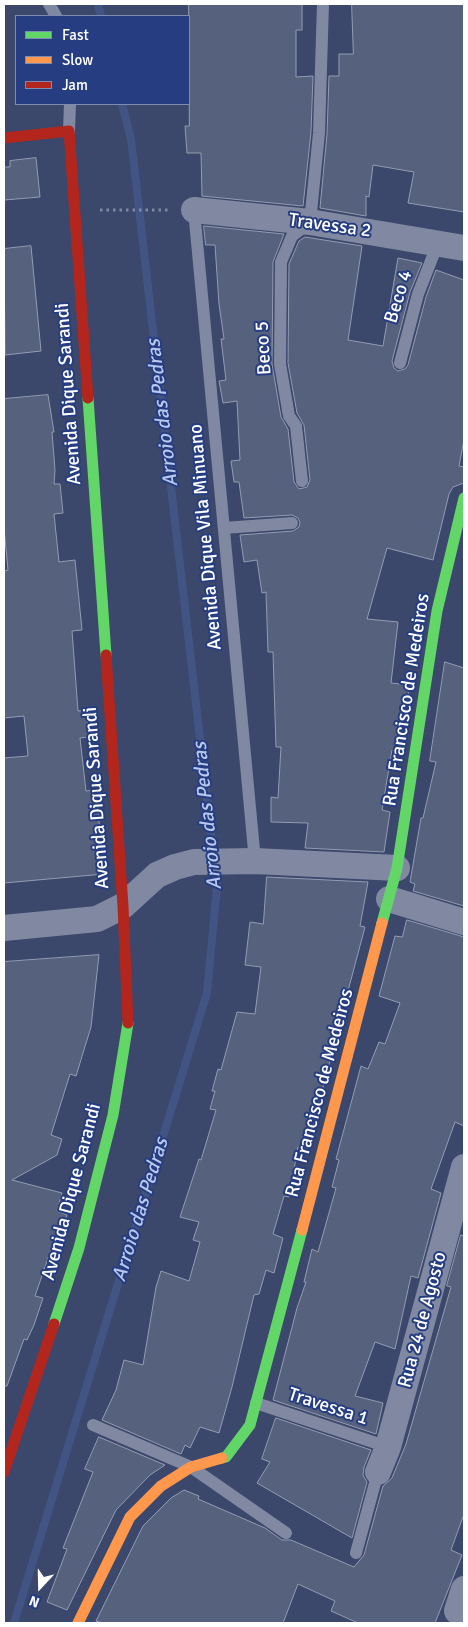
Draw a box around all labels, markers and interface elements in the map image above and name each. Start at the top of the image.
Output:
legend [15,15,190,105]
text: Fast [62,26,89,44]
text: Slow [62,51,93,69]
text: Jam [62,76,88,94]
street label: Travessa 2 [287,209,373,243]
street label: Beco 4 [380,268,418,326]
street label: Avenida Dique Sarandi [51,302,87,486]
street label: Beco 5 [251,320,277,376]
water label: Arroio das Pedras [142,338,184,488]
street label: Avenida Dique Vila Minuano [185,423,227,651]
street label: Rua Francisco de Medeiros [379,592,435,808]
street label: Avenida Dique Sarandi [79,706,115,890]
water label: Arroio das Pedras [188,741,228,891]
street label: Rua Francisco de Medeiros [281,986,359,1200]
street label: Avenida Dique Sarandi [37,1101,107,1283]
water label: Arroio das Pedras [108,1135,174,1285]
street label: Rua 24 de Agosto [394,1250,452,1390]
street label: Travessa 1 [285,1383,371,1431]
north arrow [15,1562,65,1612]
text: N [27,1592,42,1611]

